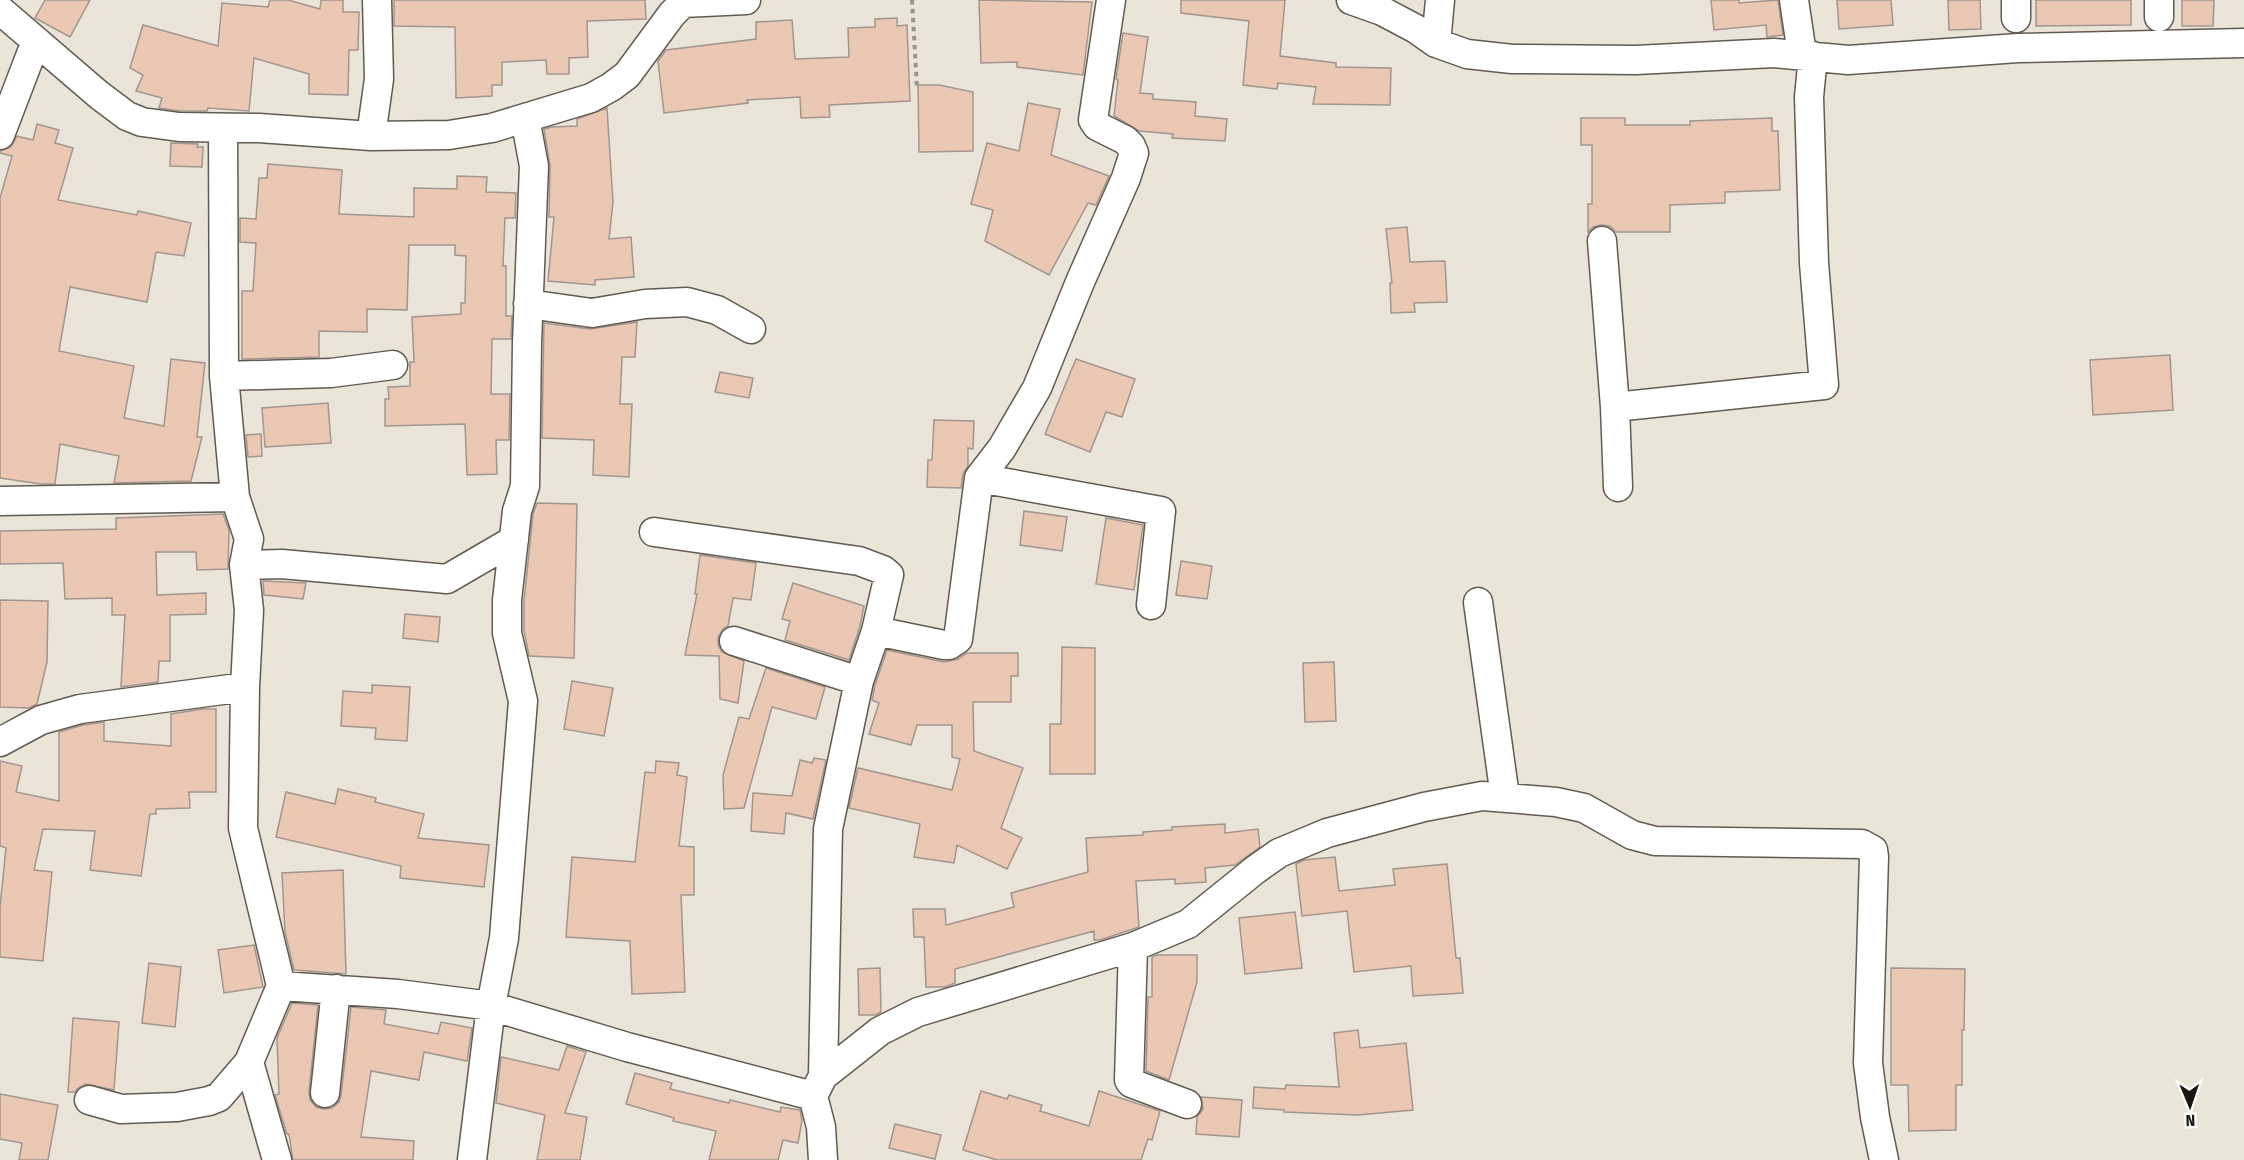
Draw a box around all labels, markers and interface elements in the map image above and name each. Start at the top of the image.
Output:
north arrow [2160,1076,2220,1136]
text: N [2185,1111,2196,1130]

